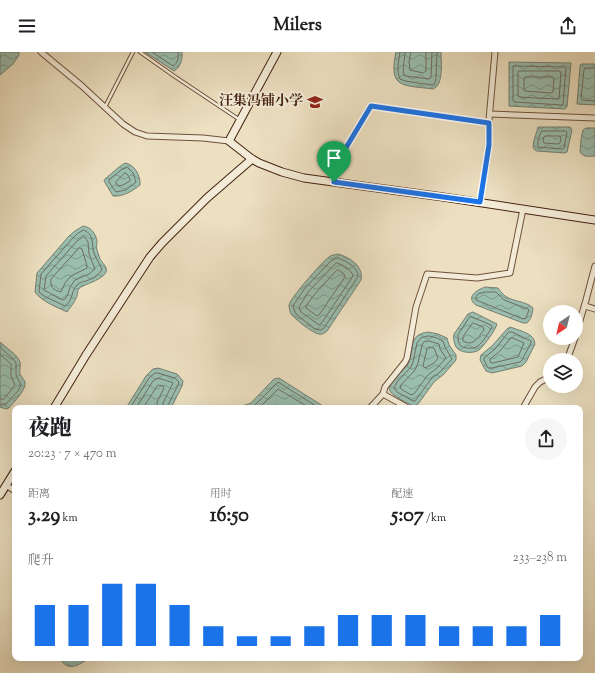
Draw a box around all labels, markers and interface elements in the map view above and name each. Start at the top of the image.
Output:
text: Milers [273,13,322,39]
icon: menu [16,15,38,37]
icon: share [557,15,579,37]
place label: 汪集冯铺小学 [219,92,303,112]
school or university icon: 汪集冯铺小学 [306,93,324,111]
pin [317,141,351,182]
icon: arrive [323,147,345,169]
north arrow [543,305,583,345]
map controls [543,305,583,393]
button: layers [543,353,583,393]
text: 夜跑 [28,414,72,446]
button: share [525,418,567,460]
text: 20:23 · 7 × 470 m [28,445,116,463]
text: 距离 [28,486,50,502]
text: 用时 [210,486,232,502]
text: 配速 [391,486,413,502]
text: 3.29 [28,502,60,531]
text: 16:50 [210,502,249,531]
text: 5:07 [391,502,424,531]
text: km [60,510,78,526]
text: /km [424,510,446,526]
text: 233–238 m [513,549,567,567]
text: 爬升 [28,552,54,570]

